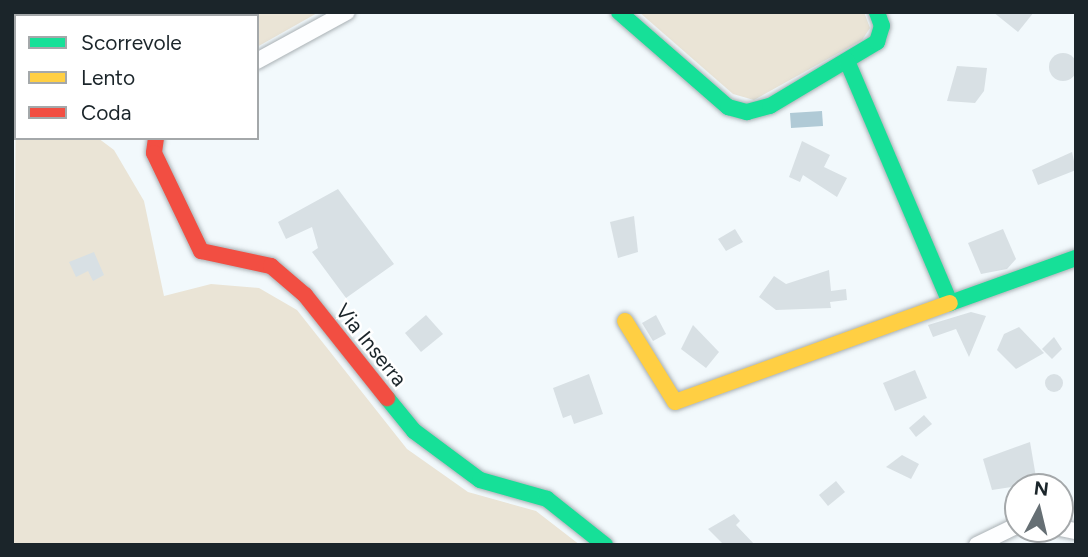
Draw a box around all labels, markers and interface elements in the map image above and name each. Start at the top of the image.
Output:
legend [14,14,259,140]
text: Scorrevole [81,30,182,55]
text: Lento [81,65,135,90]
text: Coda [81,100,131,125]
street label: Via Inserra [330,299,412,391]
north arrow [1004,473,1074,543]
text: N [1033,476,1050,501]

